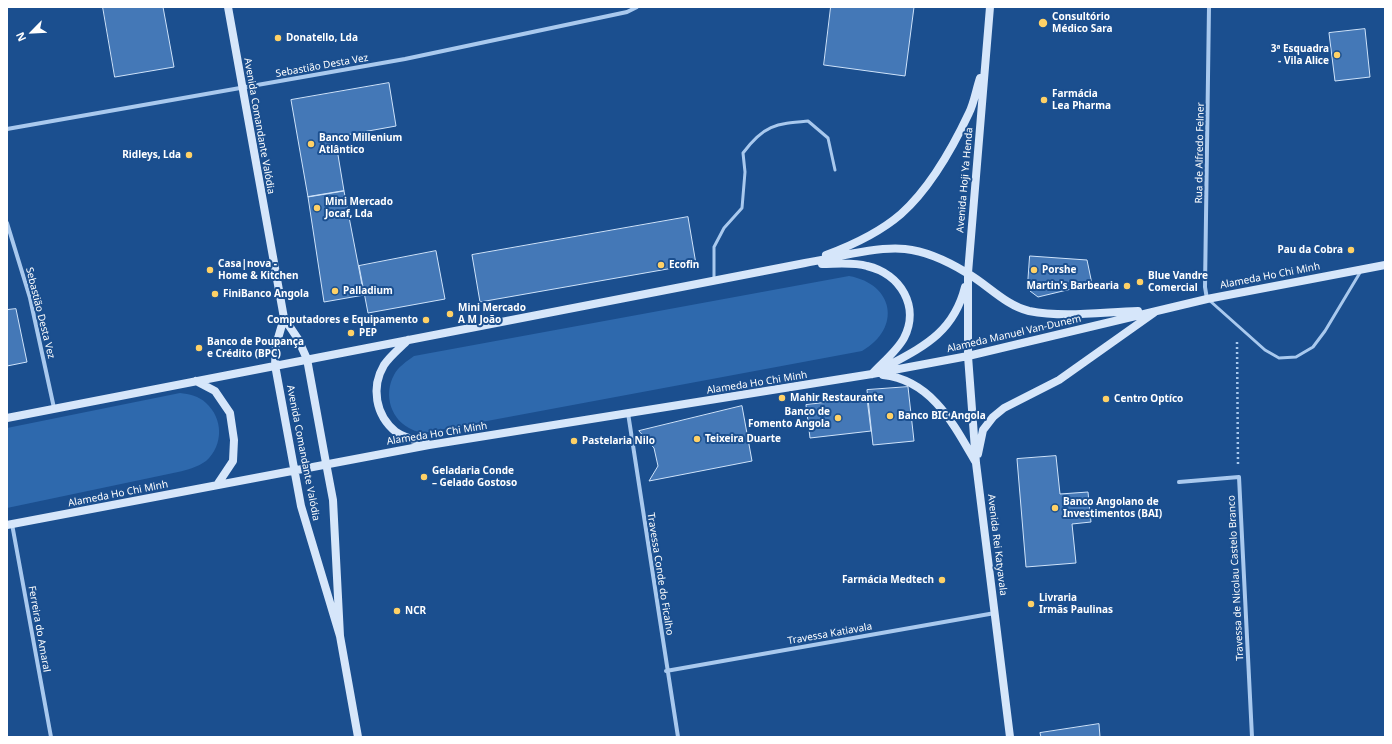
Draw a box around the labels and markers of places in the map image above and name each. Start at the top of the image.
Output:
place label: Consultório Médico Sara [1052,11,1112,34]
marker: Consultório Médico Sara [1037,17,1049,29]
place label: Donatello, Lda [286,32,358,44]
marker: Donatello, Lda [273,33,283,43]
place label: 3ª Esquadra - Vila Alice [1271,43,1329,66]
marker: 3ª Esquadra - Vila Alice [1332,50,1342,60]
place label: Farmácia Lea Pharma [1052,88,1111,112]
marker: Farmácia Lea Pharma [1039,95,1049,105]
place label: Banco Millenium Atlântico [319,132,402,156]
marker: Banco Millenium Atlântico [306,139,316,149]
place label: Ridleys, Lda [122,149,181,161]
marker: Ridleys, Lda [184,150,194,160]
place label: Mini Mercado Jocaf, Lda [325,196,393,220]
marker: Mini Mercado Jocaf, Lda [312,203,322,213]
place label: Pau da Cobra [1278,244,1343,256]
marker: Pau da Cobra [1346,245,1356,255]
place label: Casa|nova - Home & Kitchen [218,258,298,282]
place label: Ecofin [669,259,699,271]
marker: Ecofin [656,260,666,270]
place label: Porshe [1042,264,1076,276]
marker: Casa|nova - Home & Kitchen [205,265,215,275]
marker: Porshe [1029,265,1039,275]
place label: Blue Vandre Comercial [1148,270,1208,294]
marker: Blue Vandre Comercial [1135,277,1145,287]
place label: Martin's Barbearia [1027,280,1119,292]
marker: Martin's Barbearia [1122,281,1132,291]
place label: Palladium [343,285,393,297]
marker: Palladium [330,286,340,296]
place label: FiniBanco Angola [223,288,309,300]
marker: FiniBanco Angola [210,289,220,299]
place label: Mini Mercado A M João [458,302,526,326]
marker: Mini Mercado A M João [445,309,455,319]
place label: Computadores e Equipamento [267,314,418,326]
marker: Computadores e Equipamento [421,315,431,325]
place label: PEP [359,327,377,339]
marker: PEP [346,328,356,338]
place label: Banco de Poupança e Crédito (BPC) [207,336,304,360]
marker: Banco de Poupança e Crédito (BPC) [194,343,204,353]
place label: Mahir Restaurante [790,392,883,404]
marker: Mahir Restaurante [777,393,787,403]
place label: Centro Optíco [1114,393,1183,405]
marker: Centro Optíco [1101,394,1111,404]
place label: Banco de Fomento Angola [748,406,830,430]
place label: Banco BIC Angola [898,410,986,422]
marker: Banco BIC Angola [885,411,895,421]
marker: Banco de Fomento Angola [833,413,843,423]
place label: Teixeira Duarte [705,433,781,445]
marker: Teixeira Duarte [692,434,702,444]
place label: Pastelaria Nilo [582,435,655,447]
marker: Pastelaria Nilo [569,436,579,446]
place label: Geladaria Conde – Gelado Gostoso [432,465,517,488]
marker: Geladaria Conde – Gelado Gostoso [419,472,429,482]
place label: Banco Angolano de Investimentos (BAI) [1063,496,1162,520]
marker: Banco Angolano de Investimentos (BAI) [1050,503,1060,513]
place label: Farmácia Medtech [842,574,934,586]
marker: Farmácia Medtech [937,575,947,585]
place label: Livraria Irmãs Paulinas [1039,592,1113,616]
marker: Livraria Irmãs Paulinas [1026,599,1036,609]
place label: NCR [405,605,426,617]
marker: NCR [392,606,402,616]

